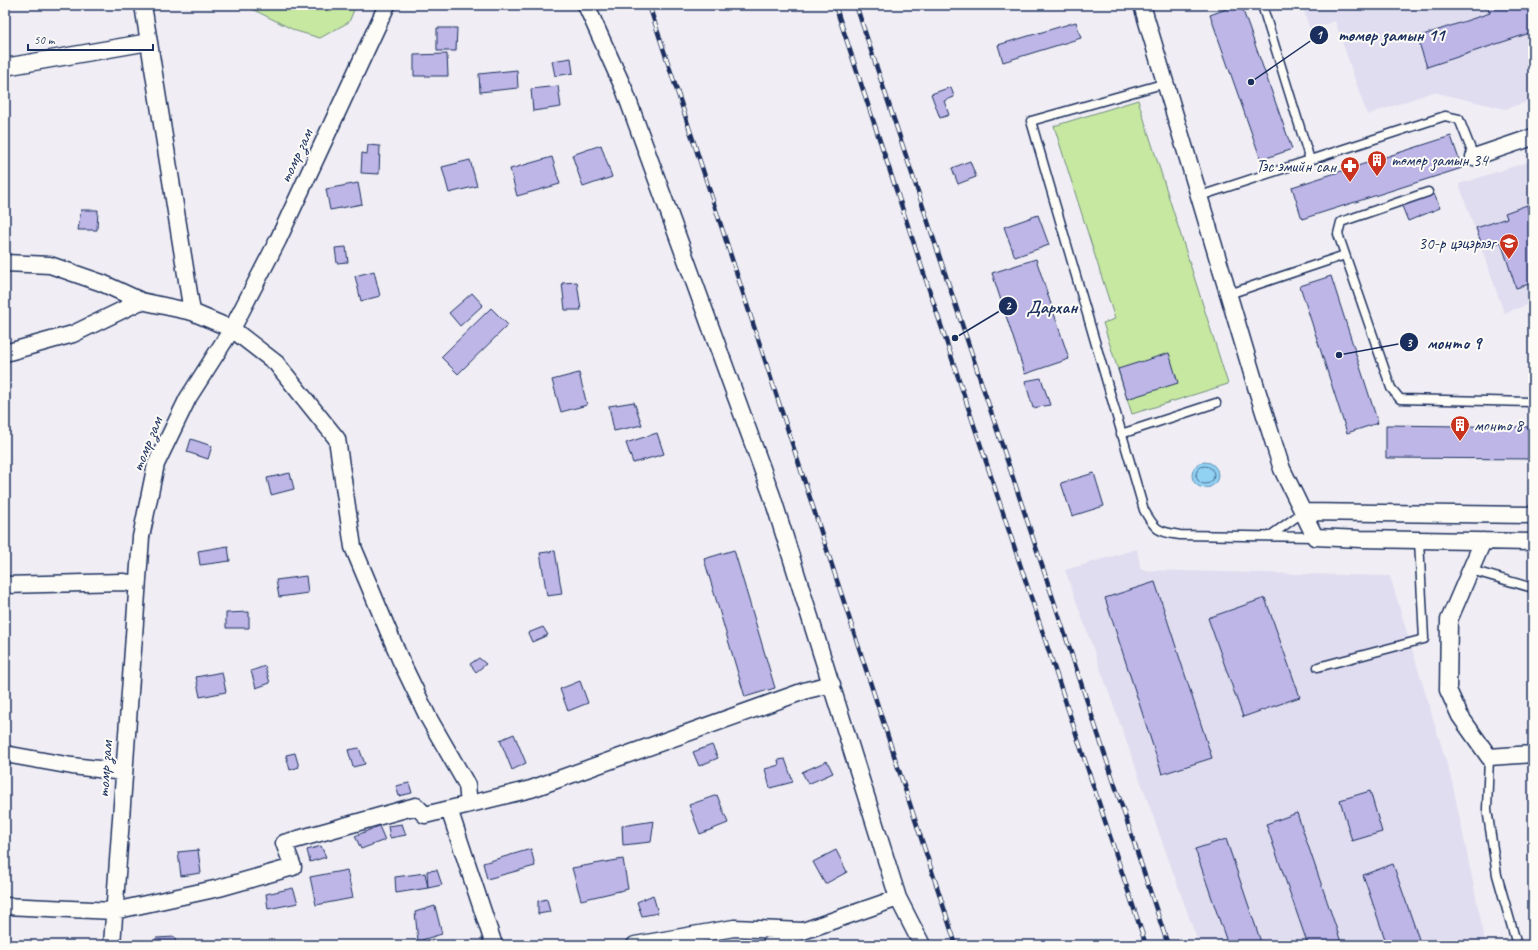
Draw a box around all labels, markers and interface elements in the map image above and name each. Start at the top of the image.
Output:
callout: төмөр замын 11 [1309,20,1452,50]
text: төмөр замын 11 [1338,24,1446,47]
scale bar [28,26,153,52]
text: 1 [1316,27,1323,43]
text: 50 m [34,32,56,48]
street label: томр зам [274,125,319,187]
building icon: төмөр замын 34 [1366,149,1388,177]
place label: төмөр замын 34 [1391,150,1490,172]
pharmacy icon: Тэс эмийн сан [1339,155,1361,183]
place label: Тэс эмийн сан [1256,156,1338,177]
school or university icon: 30-р цэцэрлэг [1498,232,1520,260]
place label: 30-р цэцэрлэг [1418,233,1497,254]
callout: Дархан [998,291,1085,321]
text: Дархан [1026,296,1079,318]
text: 2 [1005,298,1012,314]
callout: монто 9 [1399,327,1489,357]
text: монто 9 [1427,332,1483,354]
text: 3 [1406,335,1413,351]
street label: томр зам [127,413,169,475]
building icon: монто 8 [1449,414,1471,442]
place label: монто 8 [1474,415,1525,436]
street label: томр зам [93,739,119,798]

